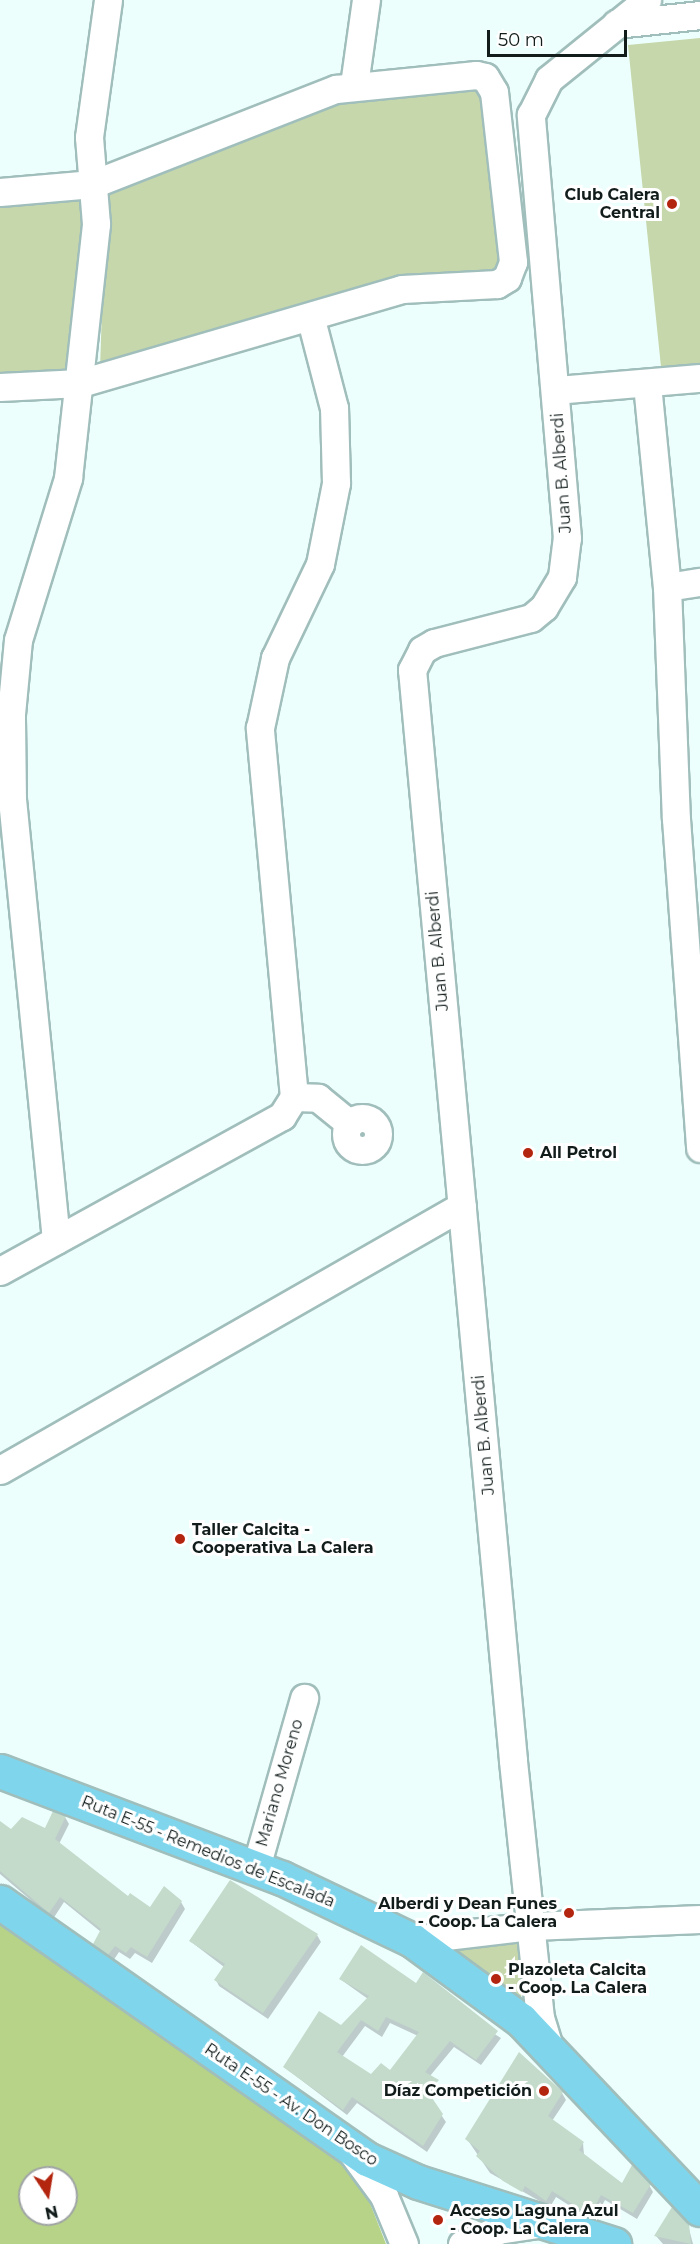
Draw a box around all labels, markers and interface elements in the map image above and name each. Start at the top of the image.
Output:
scale bar [490,18,630,56]
text: 50 m [498,29,544,51]
place label: Club Calera Central [565,185,660,223]
marker: Club Calera Central [665,197,679,211]
street label: Juan B. Alberdi [548,412,576,534]
street label: Juan B. Alberdi [423,890,453,1012]
place label: All Petrol [540,1143,617,1163]
marker: All Petrol [521,1146,535,1160]
street label: Juan B. Alberdi [469,1374,499,1496]
place label: Taller Calcita - Cooperativa La Calera [192,1520,374,1558]
marker: Taller Calcita - Cooperativa La Calera [173,1532,187,1546]
street label: Mariano Moreno [253,1717,307,1849]
street label: Ruta E-55 - Remedios de Escalada [78,1792,338,1912]
place label: Alberdi y Dean Funes - Coop. La Calera [378,1894,557,1932]
marker: Alberdi y Dean Funes - Coop. La Calera [562,1906,576,1920]
place label: Plazoleta Calcita - Coop. La Calera [508,1960,647,1998]
marker: Plazoleta Calcita - Coop. La Calera [489,1972,503,1986]
street label: Ruta E-55 - Av. Don Bosco [201,2040,381,2170]
place label: Díaz Competición [384,2081,532,2101]
marker: Díaz Competición [537,2084,551,2098]
north arrow [18,2166,78,2226]
place label: Acceso Laguna Azul - Coop. La Calera [450,2201,619,2239]
text: N [43,2202,60,2223]
marker: Acceso Laguna Azul - Coop. La Calera [431,2213,445,2227]

